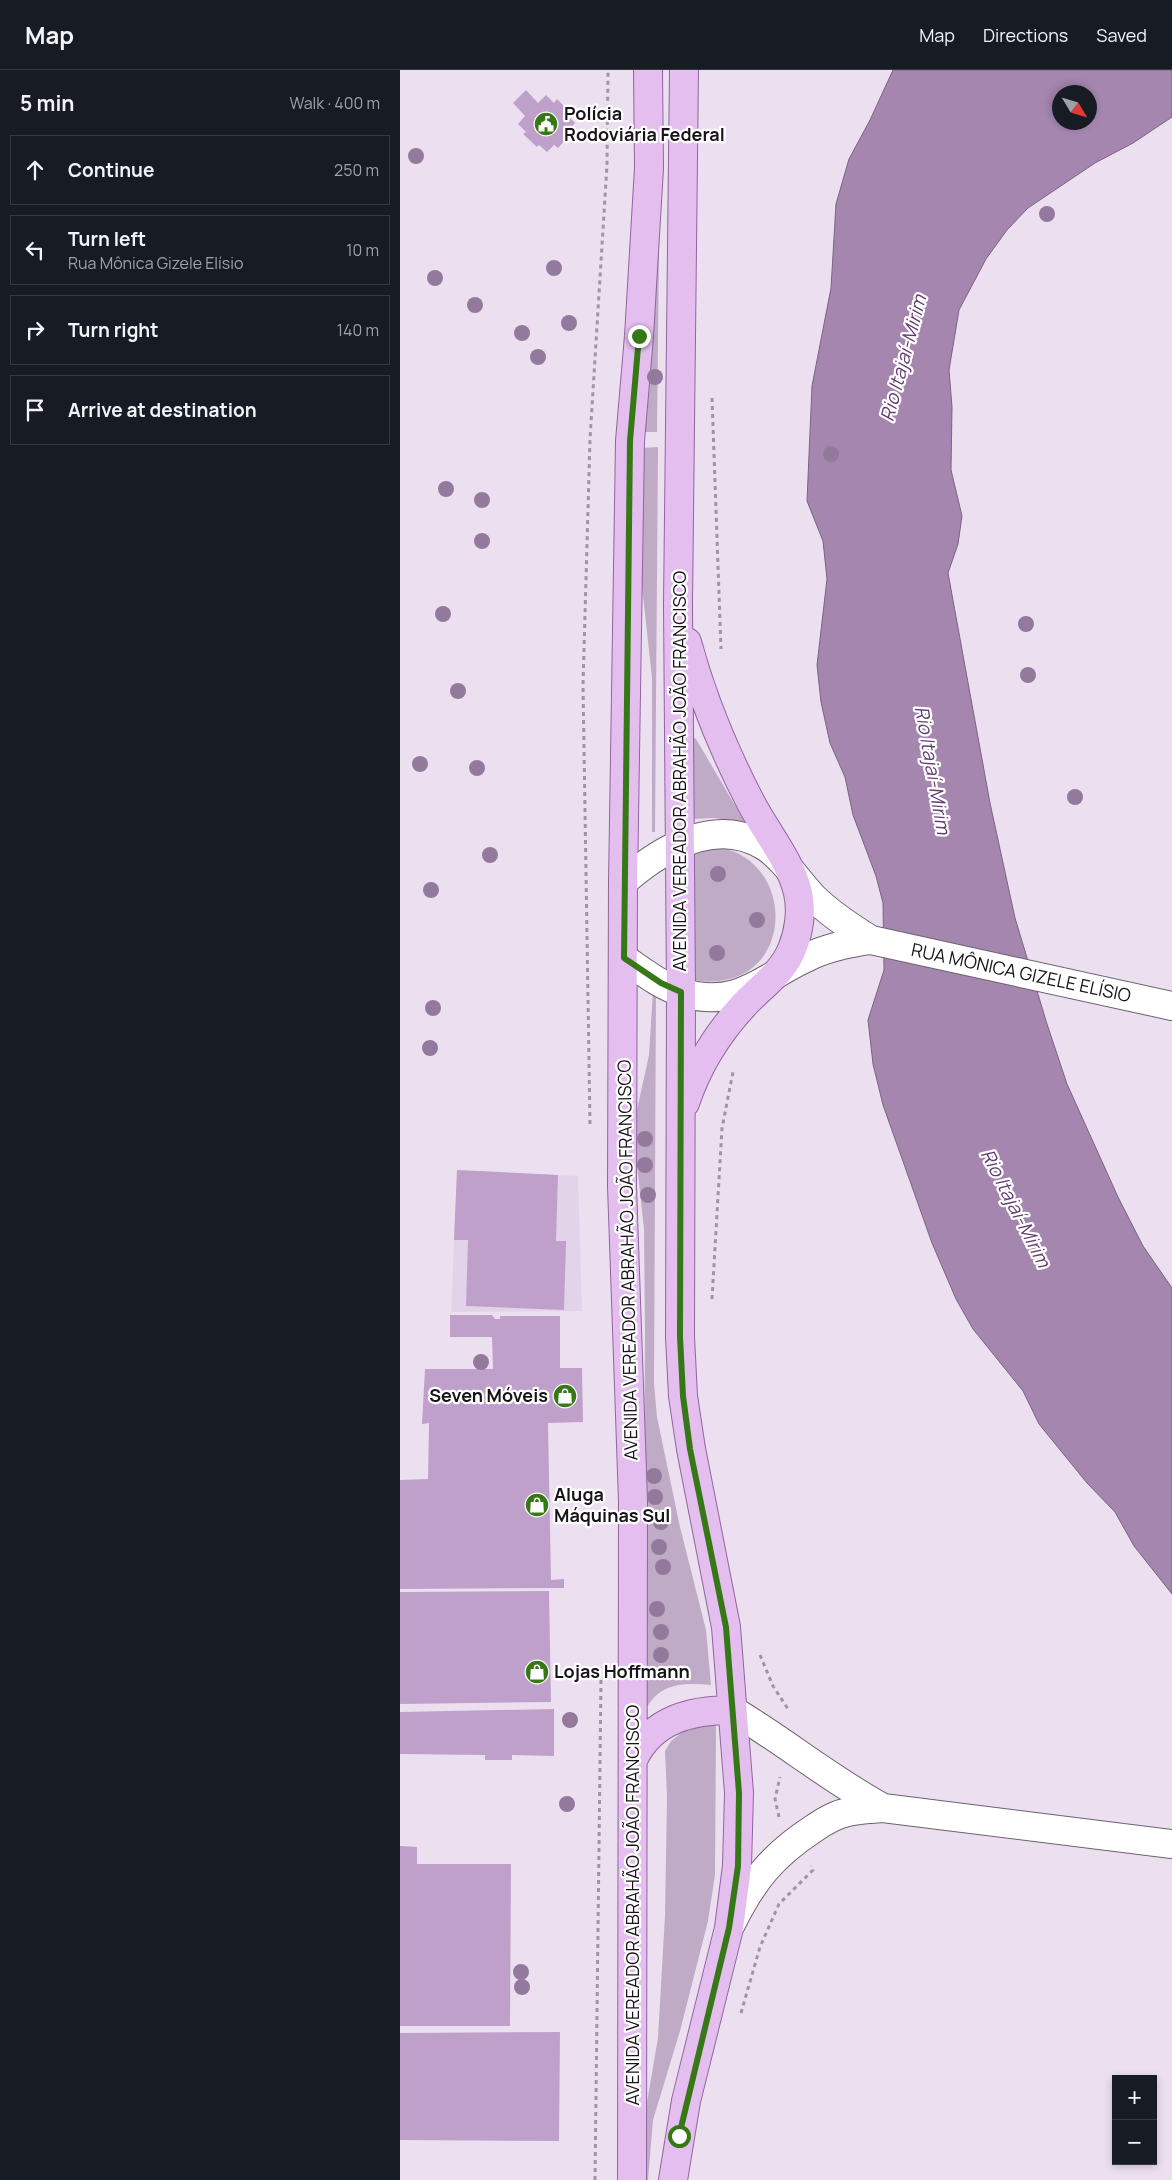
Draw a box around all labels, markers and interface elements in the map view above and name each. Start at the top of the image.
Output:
text: Map [25,18,74,51]
text: Map [919,23,955,47]
text: Directions [983,23,1068,47]
text: Saved [1096,23,1147,47]
north arrow [1052,85,1097,130]
text: 5 min [20,89,74,117]
text: Walk · 400 m [289,92,380,114]
place label: Polícia Rodoviária Federal [564,101,725,146]
public building icon: Polícia Rodoviária Federal [533,111,559,137]
icon: ahead [21,156,49,184]
text: Continue [68,157,154,183]
text: 250 m [334,159,379,181]
text: Turn left [68,226,146,252]
icon: left [21,236,49,264]
text: 10 m [346,239,379,261]
text: Rua Mônica Gizele Elísio [68,252,243,274]
water label: Rio Itajaí-Mirim [874,290,933,424]
icon: right [21,316,49,344]
text: Turn right [68,317,158,343]
text: 140 m [337,319,379,341]
route end [628,325,651,348]
icon: arrive [21,396,49,424]
text: Arrive at destination [68,397,257,423]
street label: AVENIDA VEREADOR ABRAHÃO JOÃO FRANCISCO [667,571,691,971]
water label: Rio Itajaí-Mirim [909,704,957,838]
street label: RUA MÔNICA GIZELE ELÍSIO [909,937,1133,1007]
street label: AVENIDA VEREADOR ABRAHÃO JOÃO FRANCISCO [612,1059,642,1461]
water label: Rio Itajaí-Mirim [975,1144,1058,1273]
place label: Seven Móveis [429,1383,548,1407]
shop icon: Seven Móveis [552,1383,578,1409]
place label: Aluga Máquinas Sul [554,1482,670,1527]
shop icon: Aluga Máquinas Sul [524,1492,550,1518]
shop icon: Lojas Hoffmann [524,1659,550,1685]
place label: Lojas Hoffmann [554,1659,690,1683]
street label: AVENIDA VEREADOR ABRAHÃO JOÃO FRANCISCO [620,1705,644,2105]
map controls [1112,2075,1157,2165]
button: + [1112,2075,1157,2120]
button: − [1112,2120,1157,2165]
route start [668,2125,691,2148]

